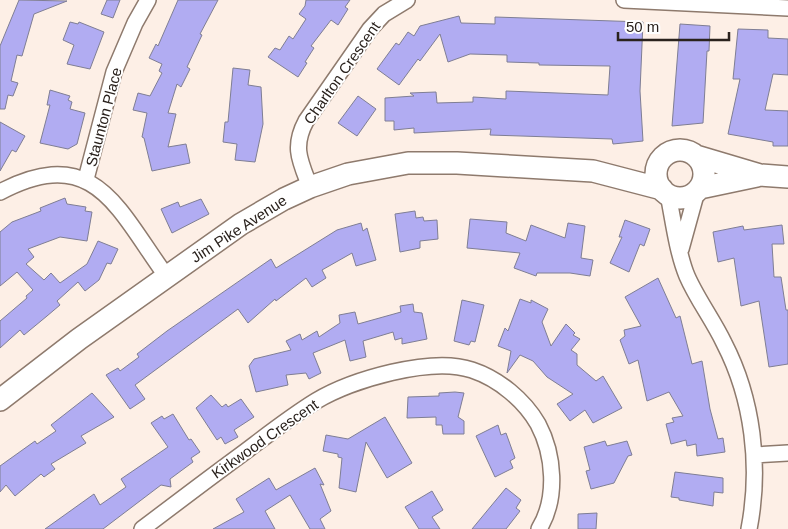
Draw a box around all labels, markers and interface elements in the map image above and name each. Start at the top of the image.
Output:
scale bar [618,10,729,42]
street label: Charlton Crescent [300,18,384,127]
text: 50 m [626,18,659,35]
street label: Staunton Place [82,66,125,168]
street label: Jim Pike Avenue [188,191,290,266]
street label: Kirkwood Crescent [208,395,322,482]

